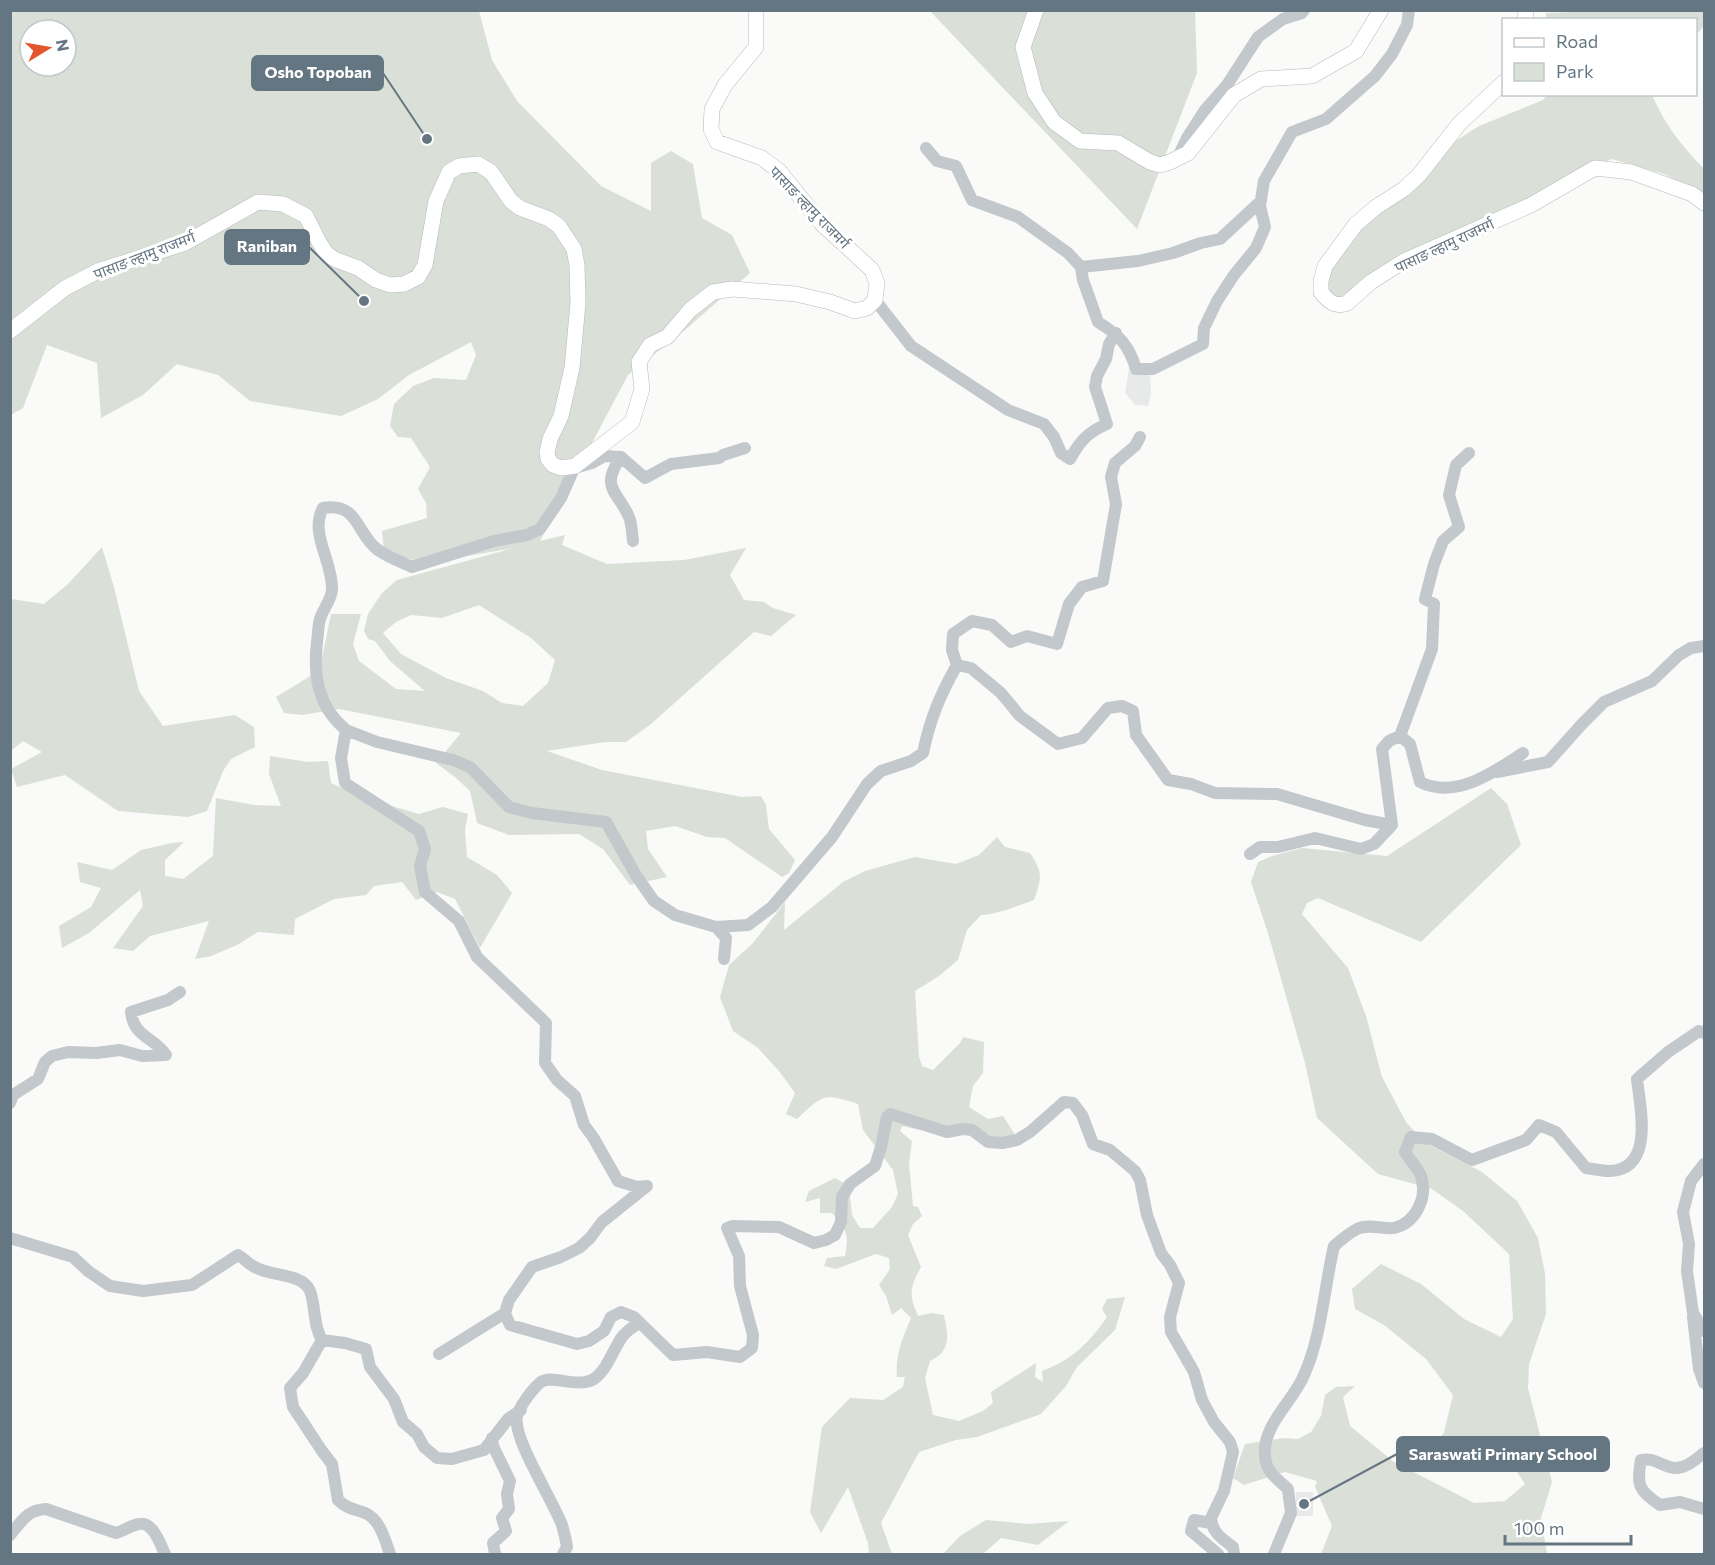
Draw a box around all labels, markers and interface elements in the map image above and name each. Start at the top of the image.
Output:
north arrow [18,18,78,78]
legend [1502,18,1697,96]
text: Road [1556,30,1598,52]
text: N [53,37,74,53]
callout: Osho Topoban [252,56,383,90]
text: Park [1556,60,1594,82]
text: Osho Topoban [264,62,372,81]
street label: पासाङ ल्हामु राजमर्ग [765,162,855,254]
street label: पासाङ ल्हामु राजमर्ग [1391,214,1498,278]
street label: पासाङ ल्हामु राजमर्ग [91,227,199,285]
callout: Raniban [225,230,309,264]
text: Raniban [237,236,297,255]
callout: Saraswati Primary School [1397,1437,1609,1471]
text: Saraswati Primary School [1409,1444,1597,1463]
scale bar [1505,1508,1631,1546]
text: 100 m [1514,1517,1564,1539]

